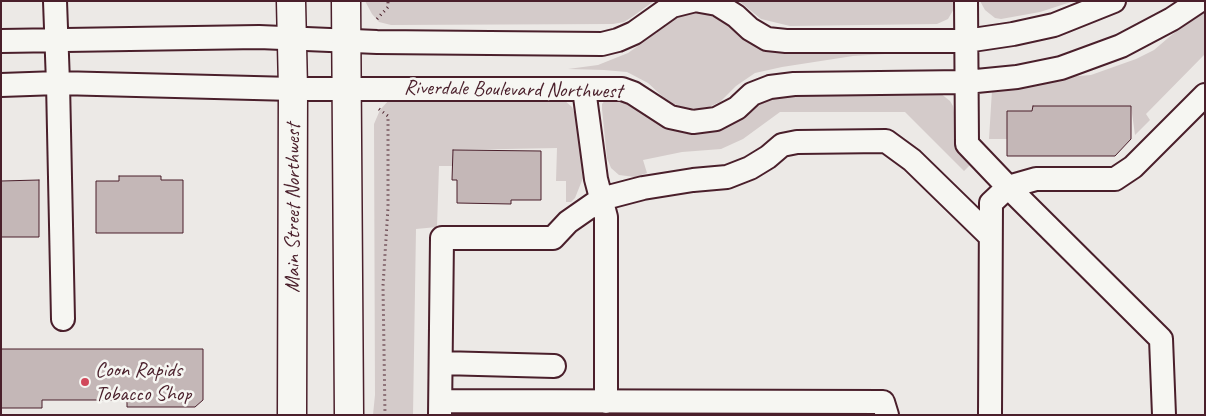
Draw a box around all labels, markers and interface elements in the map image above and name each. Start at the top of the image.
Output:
street label: Riverdale Boulevard Northwest [404,75,622,105]
street label: Main Street Northwest [280,123,306,293]
place label: Coon Rapids Tobacco Shop [95,357,191,407]
marker: Coon Rapids Tobacco Shop [79,376,91,388]

